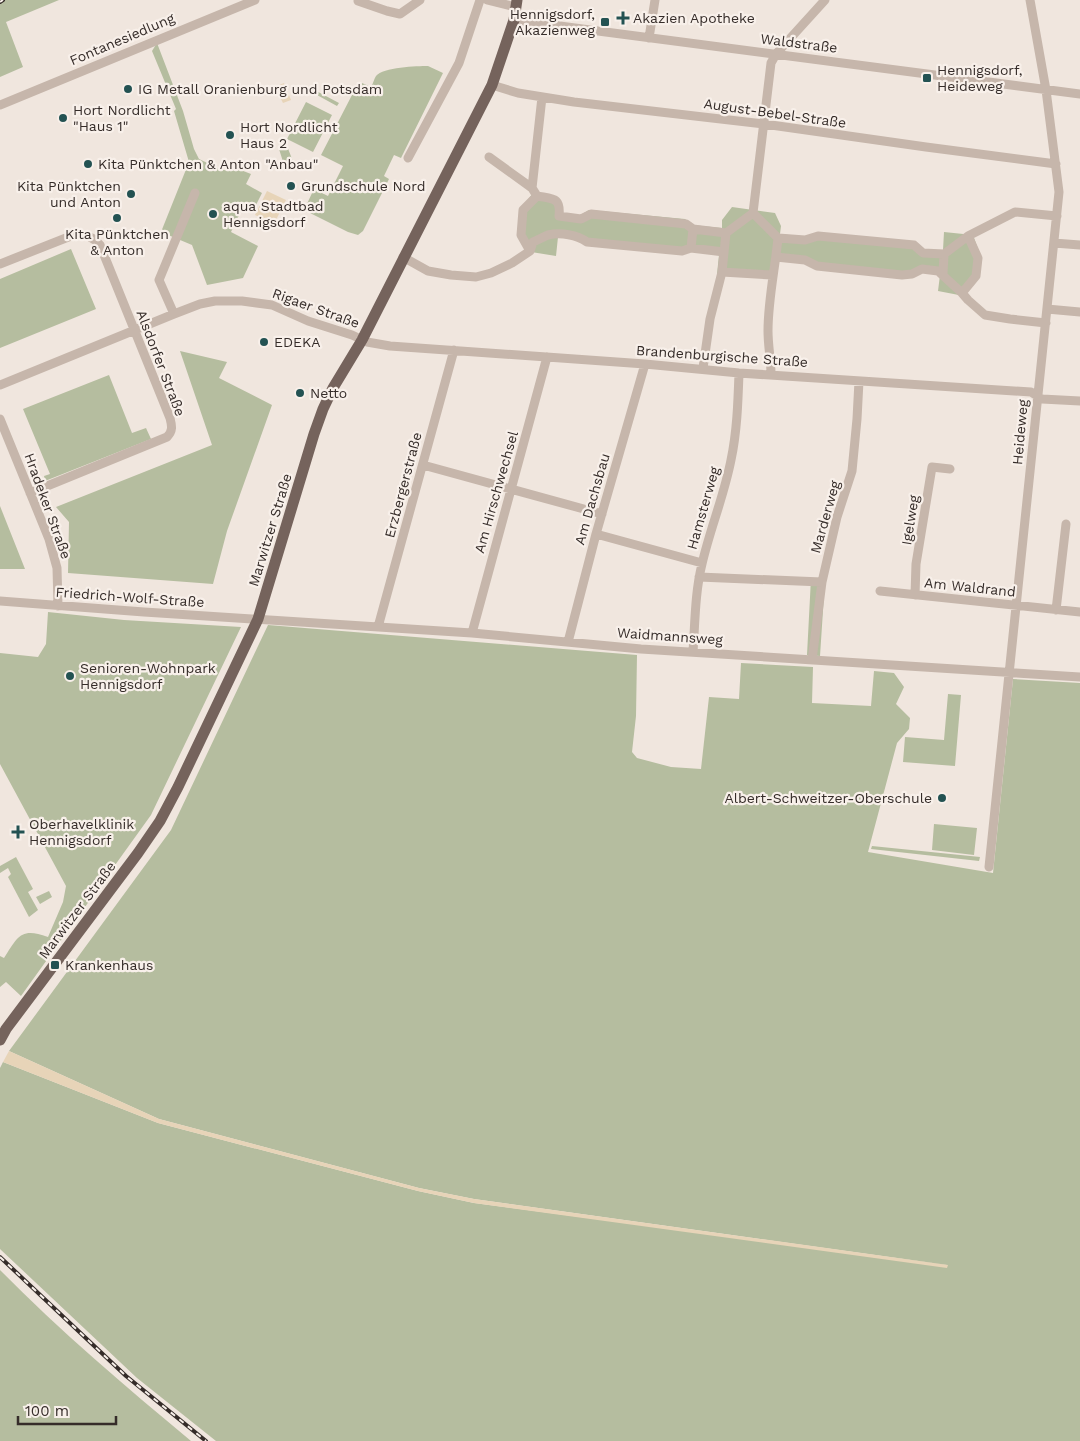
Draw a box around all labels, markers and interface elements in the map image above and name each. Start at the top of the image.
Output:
place label: Hennigsdorf, Akazienweg [510,6,596,38]
street label: Fontanesiedlung [67,9,177,68]
place label: Akazien Apotheke [633,10,755,26]
marker: Akazien Apotheke [617,12,629,24]
marker: Hennigsdorf, Akazienweg [599,16,611,28]
street label: Waldstraße [760,30,838,56]
place label: Hennigsdorf, Heideweg [937,62,1022,94]
marker: Hennigsdorf, Heideweg [921,72,933,84]
place label: IG Metall Oranienburg und Potsdam [138,81,382,97]
marker: IG Metall Oranienburg und Potsdam [122,83,134,95]
street label: August-Bebel-Straße [703,95,847,131]
place label: Hort Nordlicht "Haus 1" [73,102,171,134]
marker: Hort Nordlicht "Haus 1" [57,112,69,124]
place label: Hort Nordlicht Haus 2 [240,119,338,151]
marker: Hort Nordlicht Haus 2 [224,129,236,141]
place label: Kita Pünktchen & Anton "Anbau" [98,156,318,172]
marker: Kita Pünktchen & Anton "Anbau" [82,158,94,170]
place label: Kita Pünktchen und Anton [17,178,121,210]
place label: Grundschule Nord [301,178,425,194]
marker: Grundschule Nord [285,180,297,192]
marker: Kita Pünktchen und Anton [125,188,137,200]
place label: aqua Stadtbad Hennigsdorf [223,198,324,230]
marker: aqua Stadtbad Hennigsdorf [207,208,219,220]
marker: Kita Pünktchen & Anton [111,212,123,224]
place label: Kita Pünktchen & Anton [65,226,169,258]
street label: Rigaer Straße [270,285,362,331]
street label: Alsdorfer Straße [133,308,189,418]
place label: EDEKA [274,334,320,350]
marker: EDEKA [258,336,270,348]
street label: Brandenburgische Straße [635,342,809,370]
place label: Netto [310,385,347,401]
marker: Netto [294,387,306,399]
street label: Heideweg [1009,398,1031,465]
street label: Am Hirschwechsel [471,428,521,555]
street label: Erzbergerstraße [381,430,425,540]
street label: Hradeker Straße [21,451,75,561]
street label: Am Dachsbau [571,451,613,547]
street label: Hamsterweg [684,464,723,551]
street label: Marwitzer Straße [245,472,295,588]
street label: Marderweg [807,478,843,555]
street label: Igelweg [898,493,922,546]
street label: Am Waldrand [924,574,1016,600]
street label: Friedrich-Wolf-Straße [55,584,205,610]
street label: Waidmannsweg [617,624,724,648]
place label: Senioren-Wohnpark Hennigsdorf [80,660,216,692]
marker: Senioren-Wohnpark Hennigsdorf [64,670,76,682]
place label: Albert-Schweitzer-Oberschule [724,790,932,806]
marker: Albert-Schweitzer-Oberschule [936,792,948,804]
place label: Oberhavelklinik Hennigsdorf [29,816,134,848]
marker: Oberhavelklinik Hennigsdorf [11,825,25,839]
street label: Marwitzer Straße [35,858,119,962]
place label: Krankenhaus [65,957,153,973]
marker: Krankenhaus [49,959,61,971]
scale bar [18,1394,115,1426]
text: 100 m [25,1402,69,1420]

